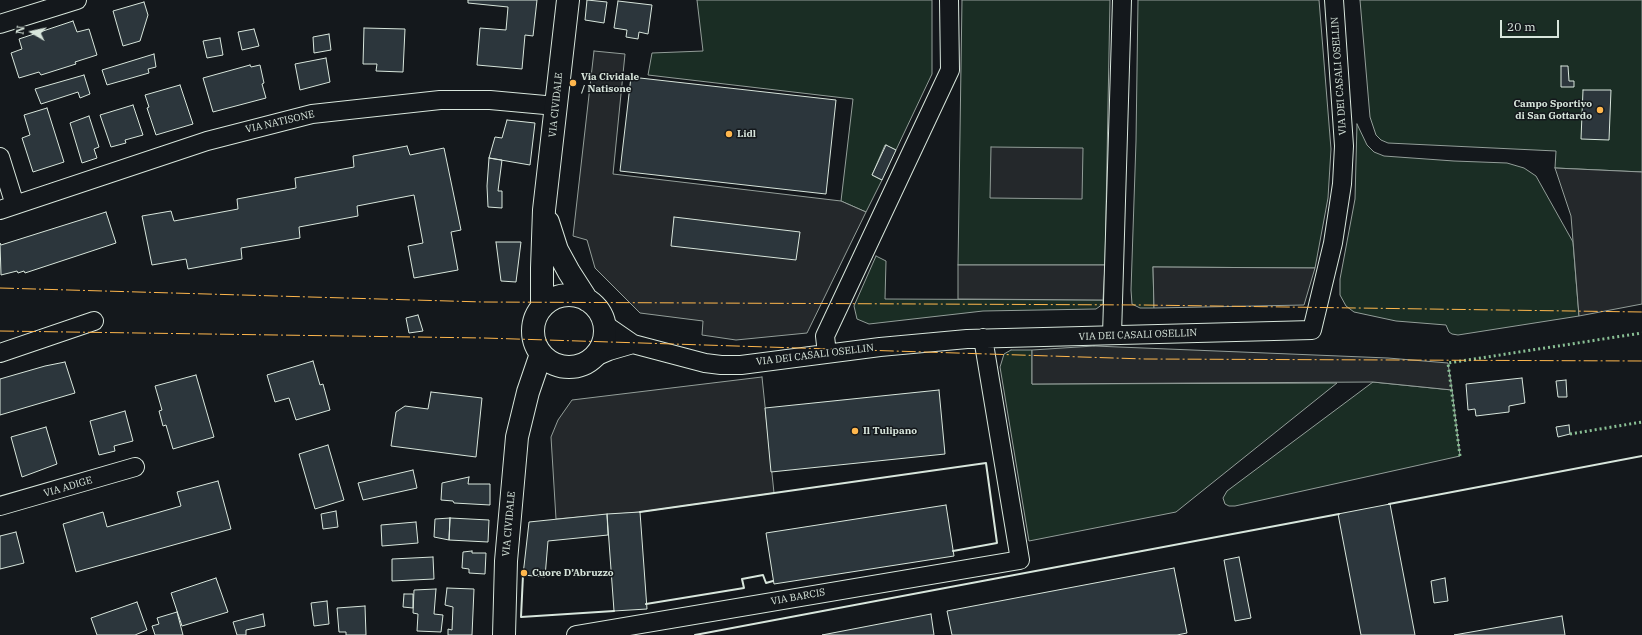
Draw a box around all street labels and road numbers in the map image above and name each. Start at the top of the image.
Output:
street label: VIA DEI CASALI OSELLIN [1329,16,1349,136]
street label: VIA CIVIDALE [547,72,565,138]
street label: VIA NATISONE [244,108,316,136]
street label: VIA DEI CASALI OSELLIN [1078,327,1198,343]
street label: VIA DEI CASALI OSELLIN [755,342,875,368]
street label: VIA ADIGE [42,474,94,500]
street label: VIA CIVIDALE [500,491,518,557]
street label: VIA BARCIS [770,586,826,608]

